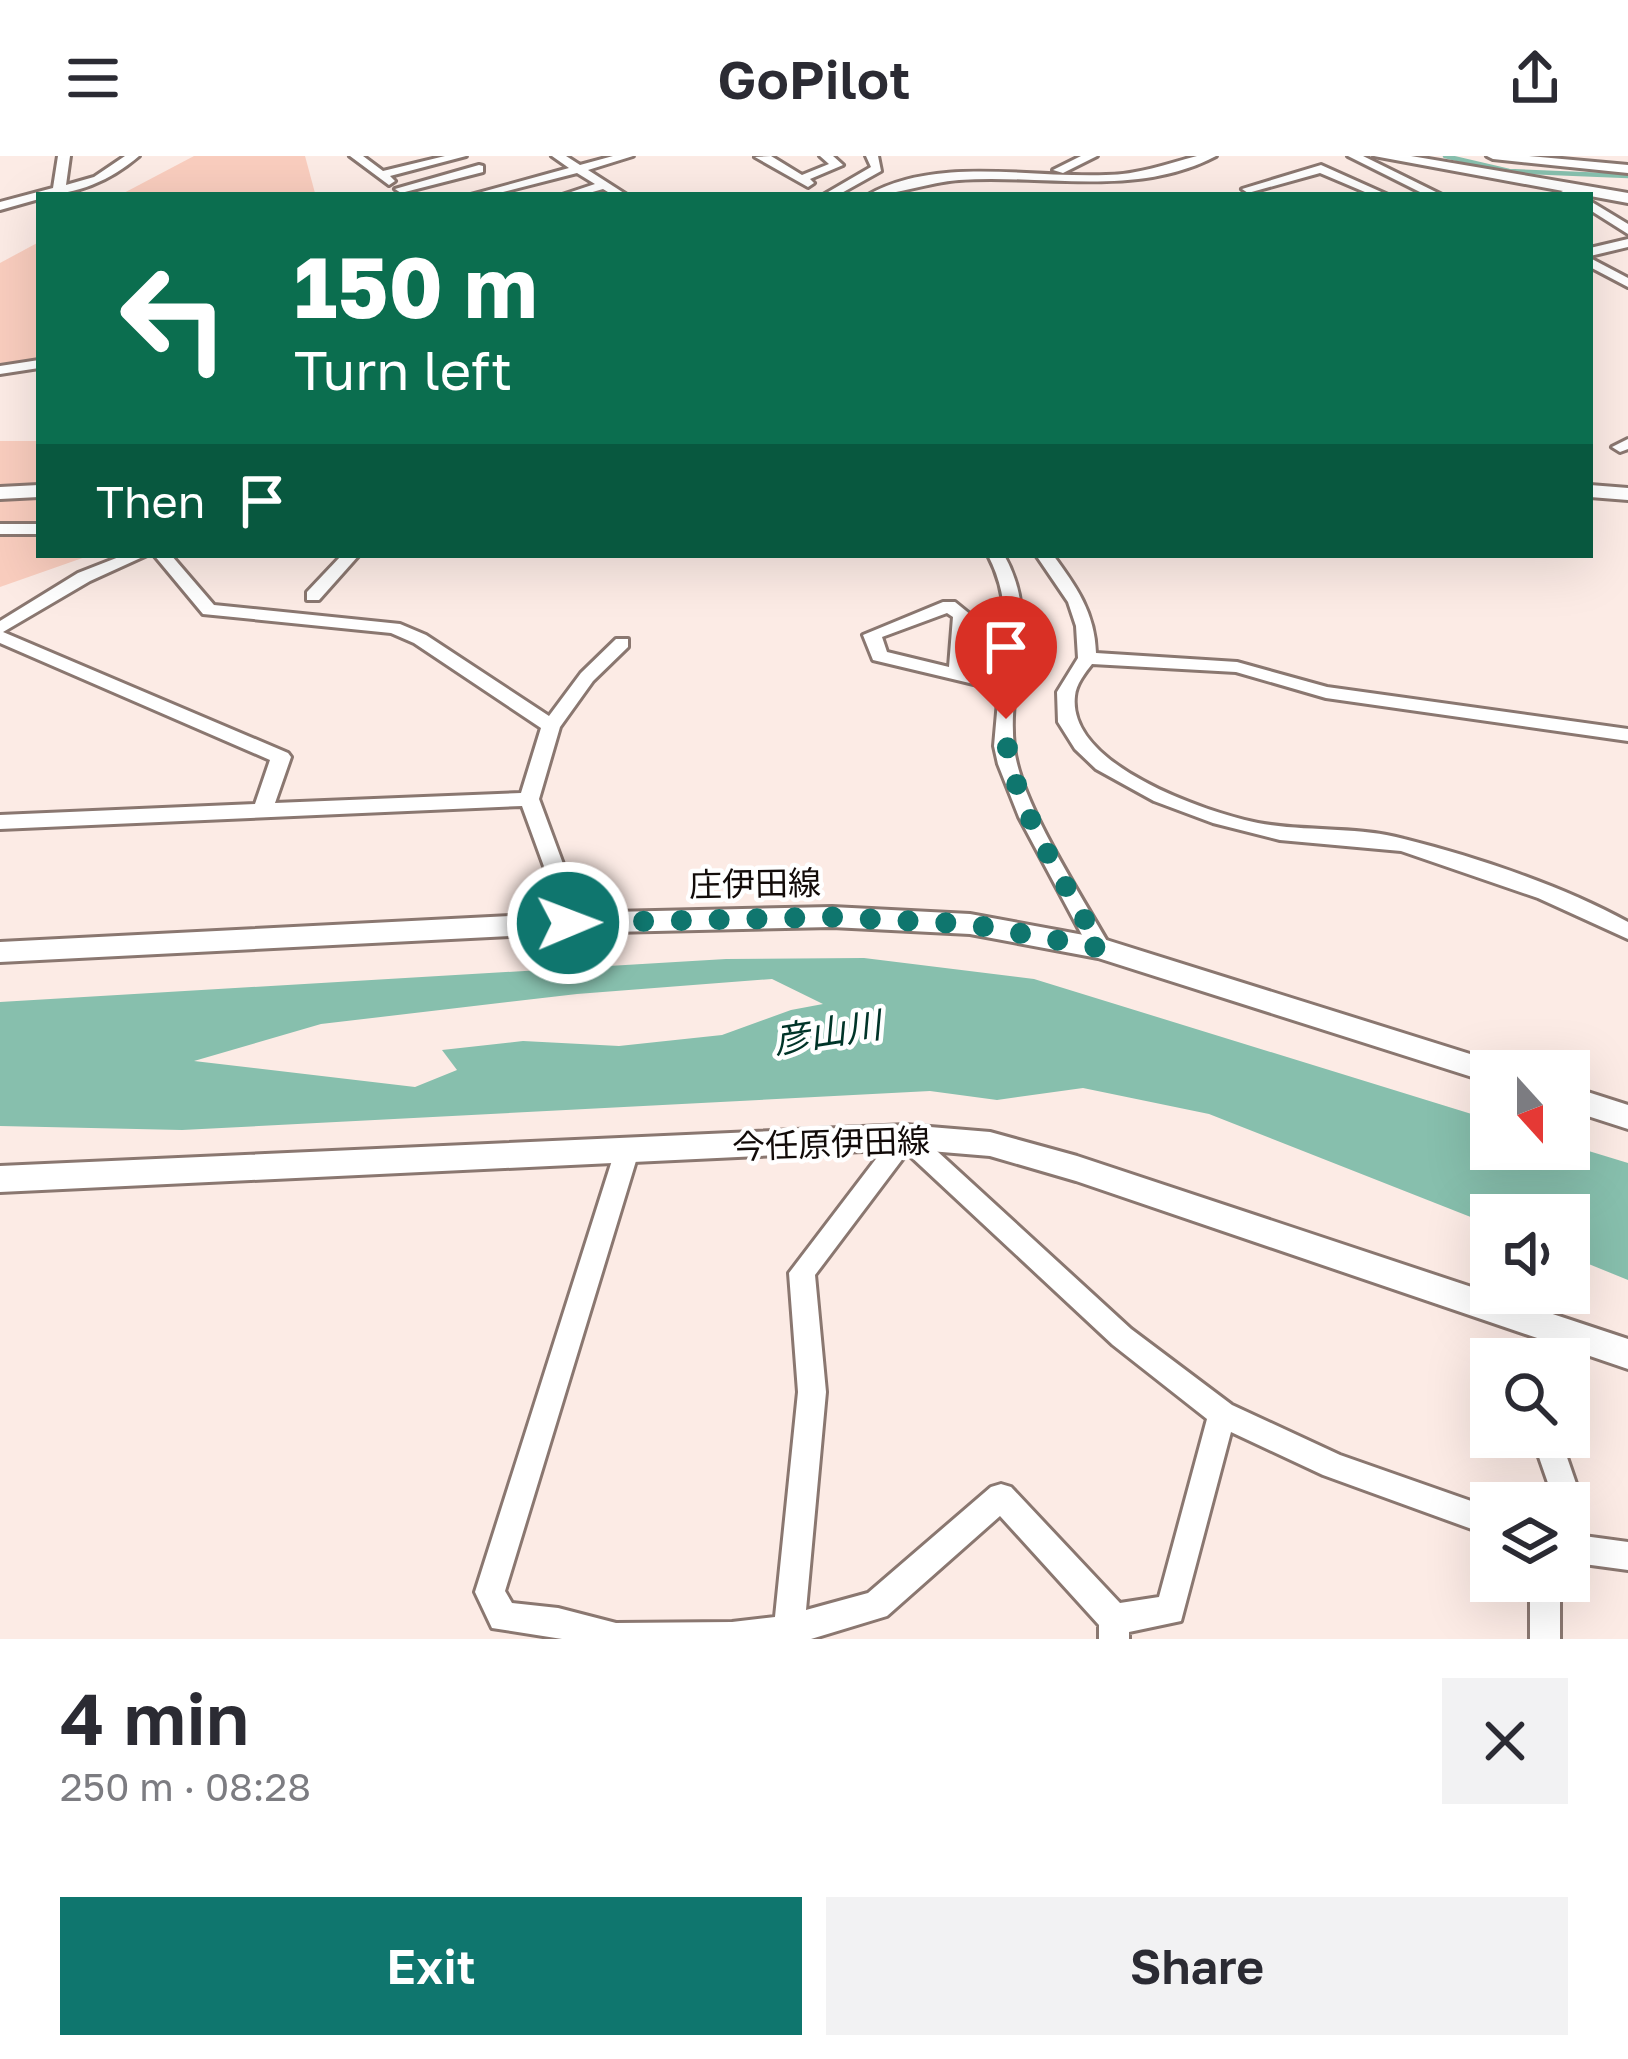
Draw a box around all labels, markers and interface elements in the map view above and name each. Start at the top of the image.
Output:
icon: menu [60,45,126,111]
icon: share [1502,45,1568,111]
text: GoPilot [717,46,911,111]
text: 150 m [294,236,538,336]
icon: left [96,240,252,396]
text: Turn left [294,337,512,402]
icon: arrive [229,468,295,534]
text: Then [96,474,205,528]
pin [955,596,1057,719]
icon: arrive [973,614,1039,680]
position arrow [505,860,631,986]
street label: 庄伊田線 [689,862,821,904]
water label: 彦山川 [770,1002,888,1062]
north arrow [1470,1050,1590,1170]
map controls [1470,1050,1590,1602]
street label: 今任原伊田線 [731,1120,931,1166]
button: sound [1470,1194,1590,1314]
button: search [1470,1338,1590,1458]
button: layers [1470,1482,1590,1602]
text: 4 min [60,1674,249,1761]
button: close [1442,1678,1568,1804]
text: 250 m · 08:28 [60,1763,311,1810]
button: Exit [60,1897,802,2035]
button: Share [826,1897,1568,2035]

